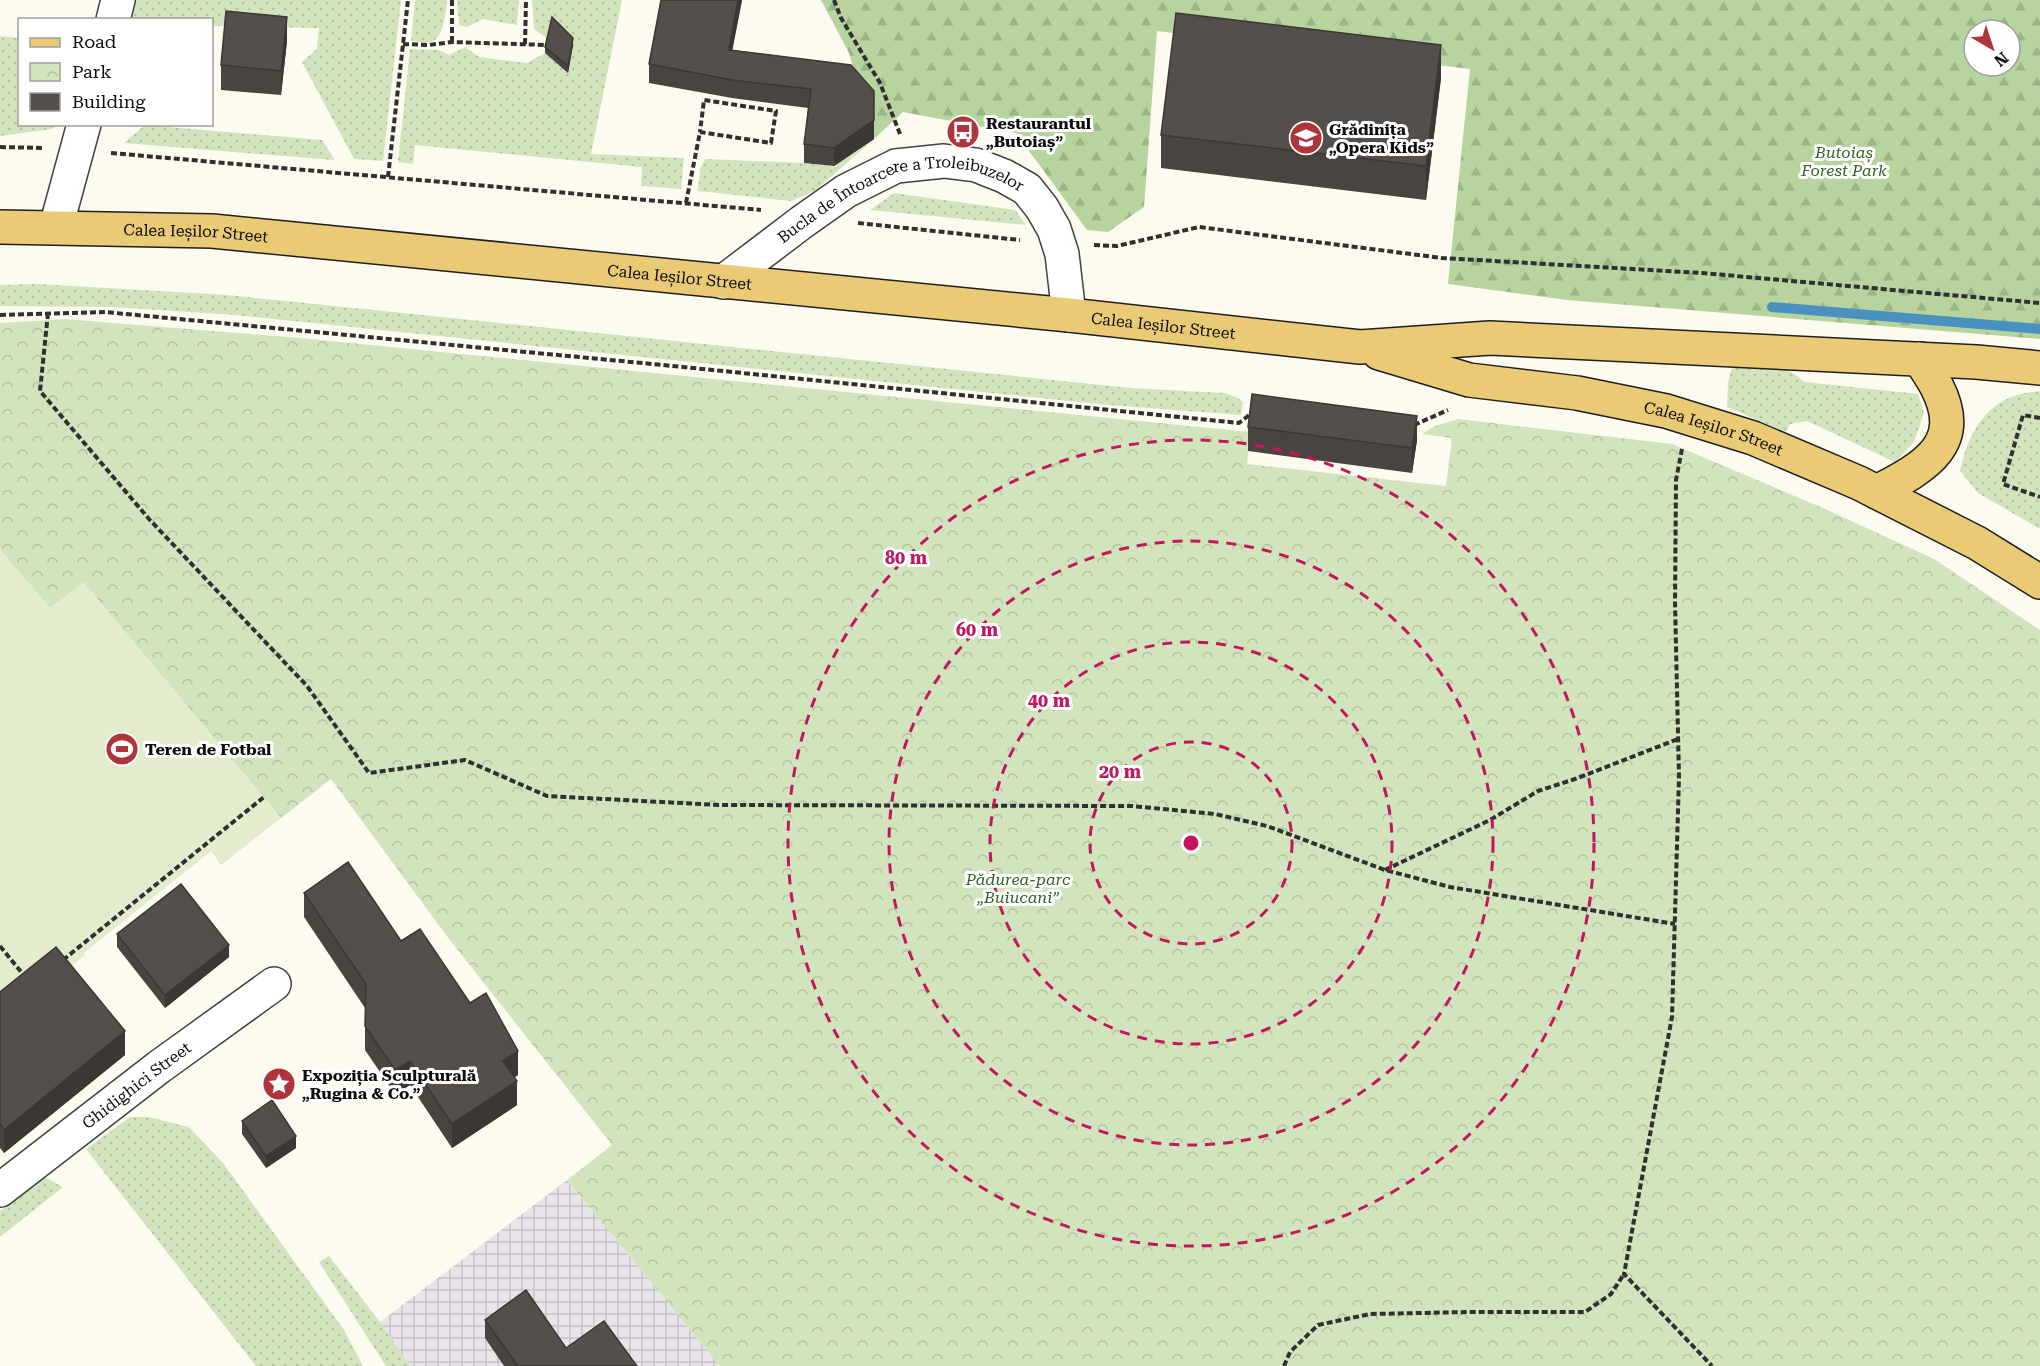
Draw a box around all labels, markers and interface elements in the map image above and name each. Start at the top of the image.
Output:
legend [18,18,213,126]
north arrow [1962,18,2022,78]
text: Road [72,31,117,52]
text: N [1990,48,2012,71]
text: Park [72,61,112,82]
text: Building [72,91,146,112]
bus stop icon: Restaurantul „Butoiaș” [945,114,981,150]
place label: Restaurantul „Butoiaș” [986,114,1092,152]
school or university icon: Grădinița „Opera Kids” [1288,120,1324,156]
place label: Grădinița „Opera Kids” [1329,120,1434,157]
park label: Butoiaș Forest Park [1800,143,1887,180]
street label: Bucla de Întoarcere a Troleibuzelor [774,152,1028,247]
street label: Calea Ieșilor Street [123,220,269,246]
street label: Calea Ieșilor Street [606,261,753,294]
street label: Calea Ieșilor Street [1090,308,1237,343]
street label: Calea Ieșilor Street [1642,398,1786,460]
text: 80 m [885,547,928,568]
text: 60 m [956,619,999,640]
text: 40 m [1028,690,1071,711]
sports icon: Teren de Fotbal [104,731,140,767]
place label: Teren de Fotbal [145,740,272,759]
text: 20 m [1099,761,1142,782]
centre of rings [1181,833,1201,853]
park label: Pădurea-parc „Buiucani” [965,870,1071,907]
street label: Ghidighici Street [78,1038,195,1133]
place icon: Expoziția Sculpturală „Rugina & Co.” [261,1066,297,1102]
place label: Expoziția Sculpturală „Rugina & Co.” [302,1066,477,1103]

